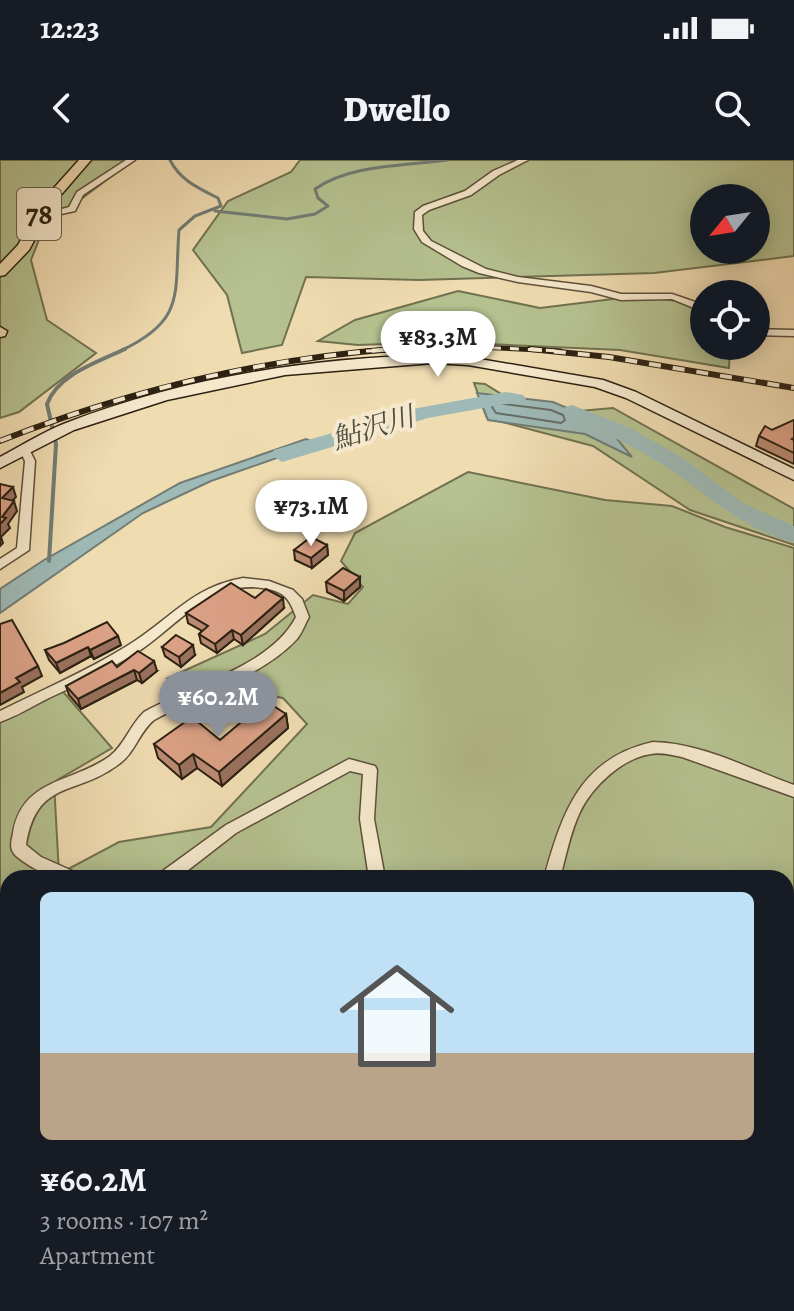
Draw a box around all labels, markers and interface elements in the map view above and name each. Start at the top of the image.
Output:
text: 12:23 [40,8,100,48]
text: Dwello [343,84,451,133]
icon: back [40,86,84,130]
icon: search [710,86,754,130]
north arrow [690,184,770,264]
map controls [690,184,770,360]
road number: 78 [17,188,61,240]
button: locate [690,280,770,360]
pin: ¥83.3M [373,311,503,379]
text: ¥83.3M [399,319,477,354]
water label: 鮎沢川 [327,397,422,458]
pin: ¥73.1M [246,480,376,548]
text: ¥73.1M [273,488,349,523]
pin: ¥60.2M [153,671,283,739]
text: ¥60.2M [177,679,259,714]
icon: home [325,944,469,1088]
text: ¥60.2M [40,1156,147,1203]
text: 3 rooms · 107 m² [40,1203,208,1238]
text: Apartment [40,1238,155,1273]

